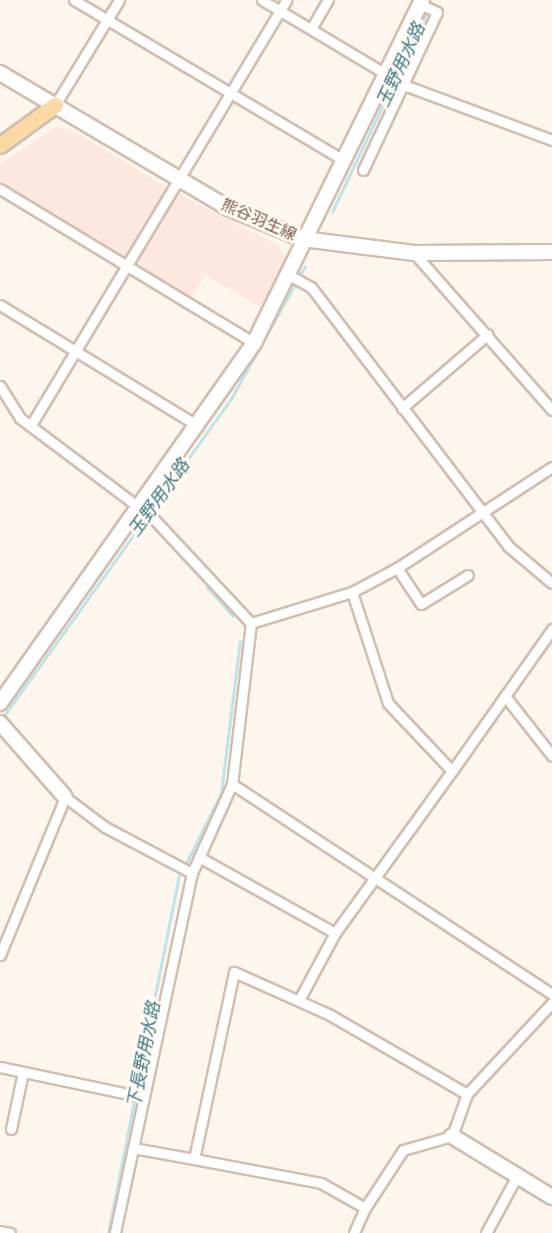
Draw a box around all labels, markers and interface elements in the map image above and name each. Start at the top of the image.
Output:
water label: 玉野用水路 [372,20,430,110]
street label: 熊谷羽生線 [219,194,299,244]
water label: 玉野用水路 [124,455,194,541]
water label: 下長野用水路 [123,1000,165,1110]

